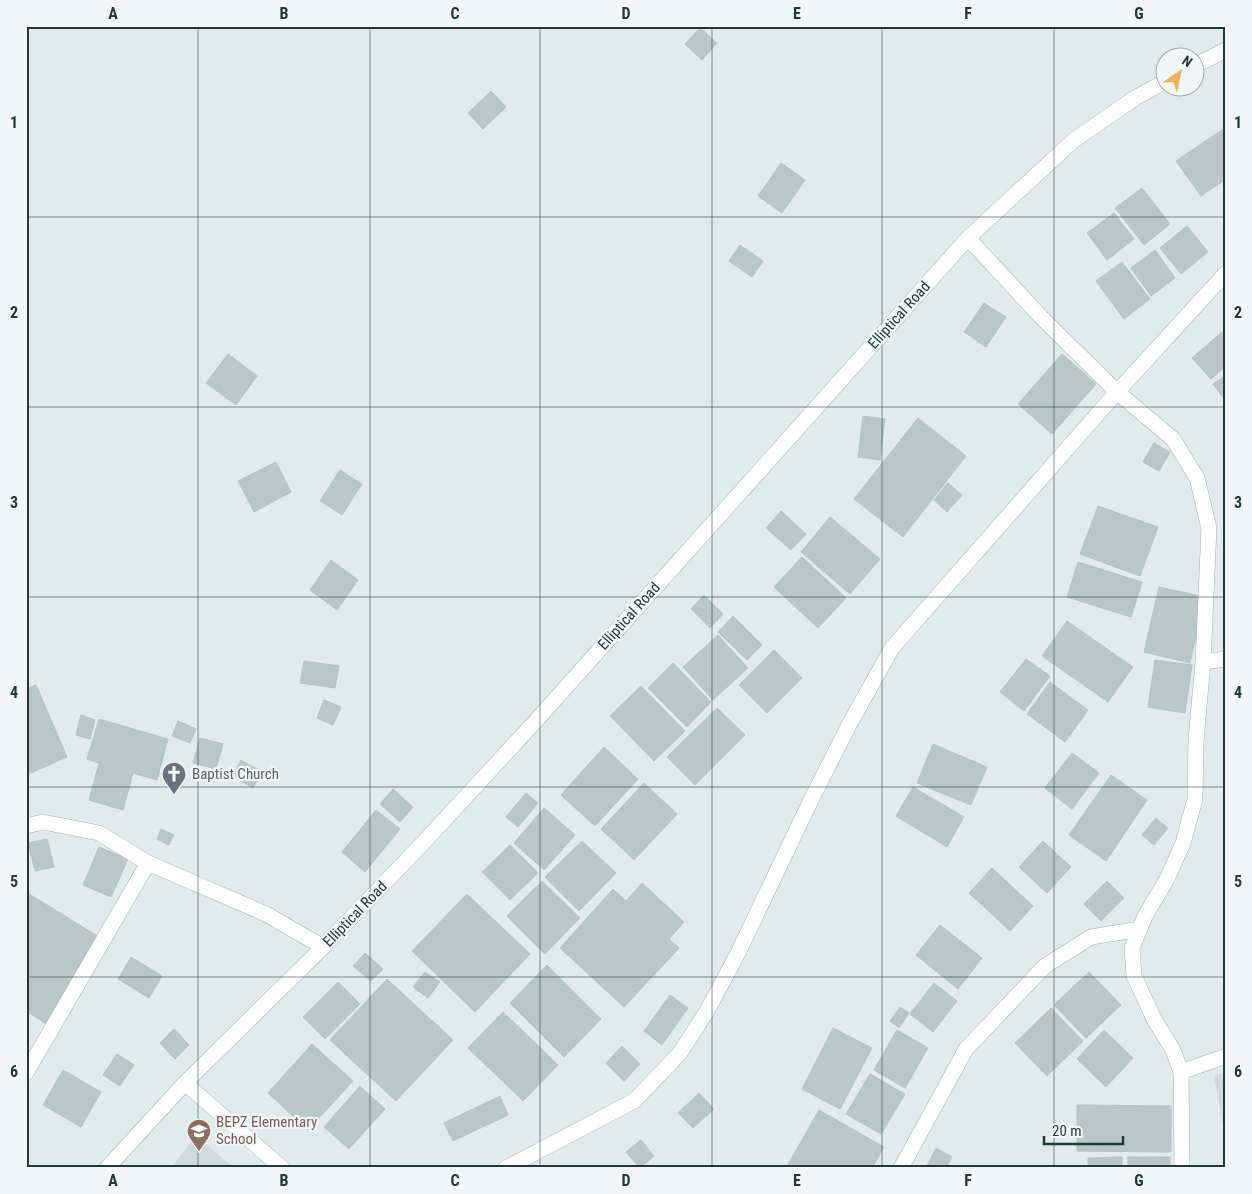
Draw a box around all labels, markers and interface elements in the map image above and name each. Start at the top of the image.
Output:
text: A [108,4,118,23]
text: B [280,4,289,23]
text: C [450,4,460,23]
text: D [621,4,631,23]
text: E [793,4,801,23]
text: F [964,4,972,23]
text: G [1134,4,1144,23]
north arrow [1154,48,1204,98]
text: N [1179,52,1195,70]
text: 1 [10,113,18,132]
text: 1 [1234,113,1242,132]
street label: Elliptical Road [864,278,934,352]
text: 2 [10,303,18,322]
text: 2 [1234,303,1242,322]
text: 3 [10,493,18,512]
text: 3 [1234,493,1242,512]
street label: Elliptical Road [594,579,664,653]
text: 4 [10,683,18,702]
text: 4 [1234,683,1242,702]
church icon: Baptist Church [161,761,187,795]
place label: Baptist Church [192,765,279,783]
text: 5 [10,872,18,891]
text: 5 [1234,872,1242,891]
street label: Elliptical Road [319,877,391,951]
text: 6 [10,1062,18,1081]
text: 6 [1234,1062,1242,1081]
place label: BEPZ Elementary School [216,1113,317,1148]
scale bar [1044,1114,1123,1146]
school or university icon: BEPZ Elementary School [186,1118,212,1152]
text: 20 m [1052,1122,1082,1140]
text: A [108,1171,118,1190]
text: B [280,1171,289,1190]
text: C [450,1171,460,1190]
text: D [621,1171,631,1190]
text: E [793,1171,801,1190]
text: F [964,1171,972,1190]
text: G [1134,1171,1144,1190]

